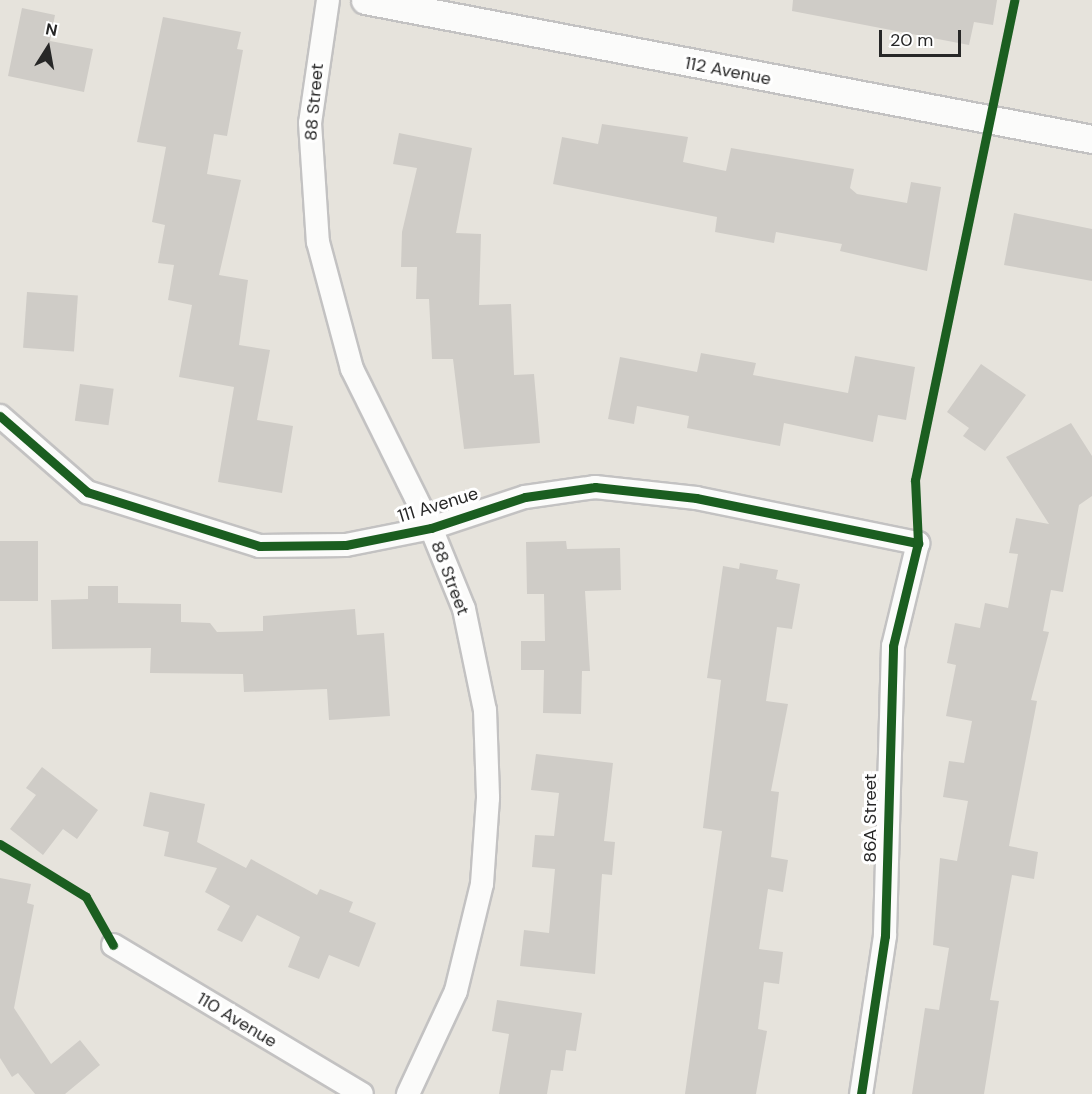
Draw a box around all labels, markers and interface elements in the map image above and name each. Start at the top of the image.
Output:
north arrow [18,18,78,78]
text: N [44,18,59,41]
scale bar [882,18,964,56]
text: 20 m [890,28,933,52]
street label: 112 Avenue [683,52,773,90]
street label: 88 Street [300,62,328,142]
street label: 111 Avenue [395,483,481,527]
street label: 88 Street [426,538,474,618]
street label: 86A Street [859,773,881,863]
street label: 110 Avenue [193,988,281,1052]

